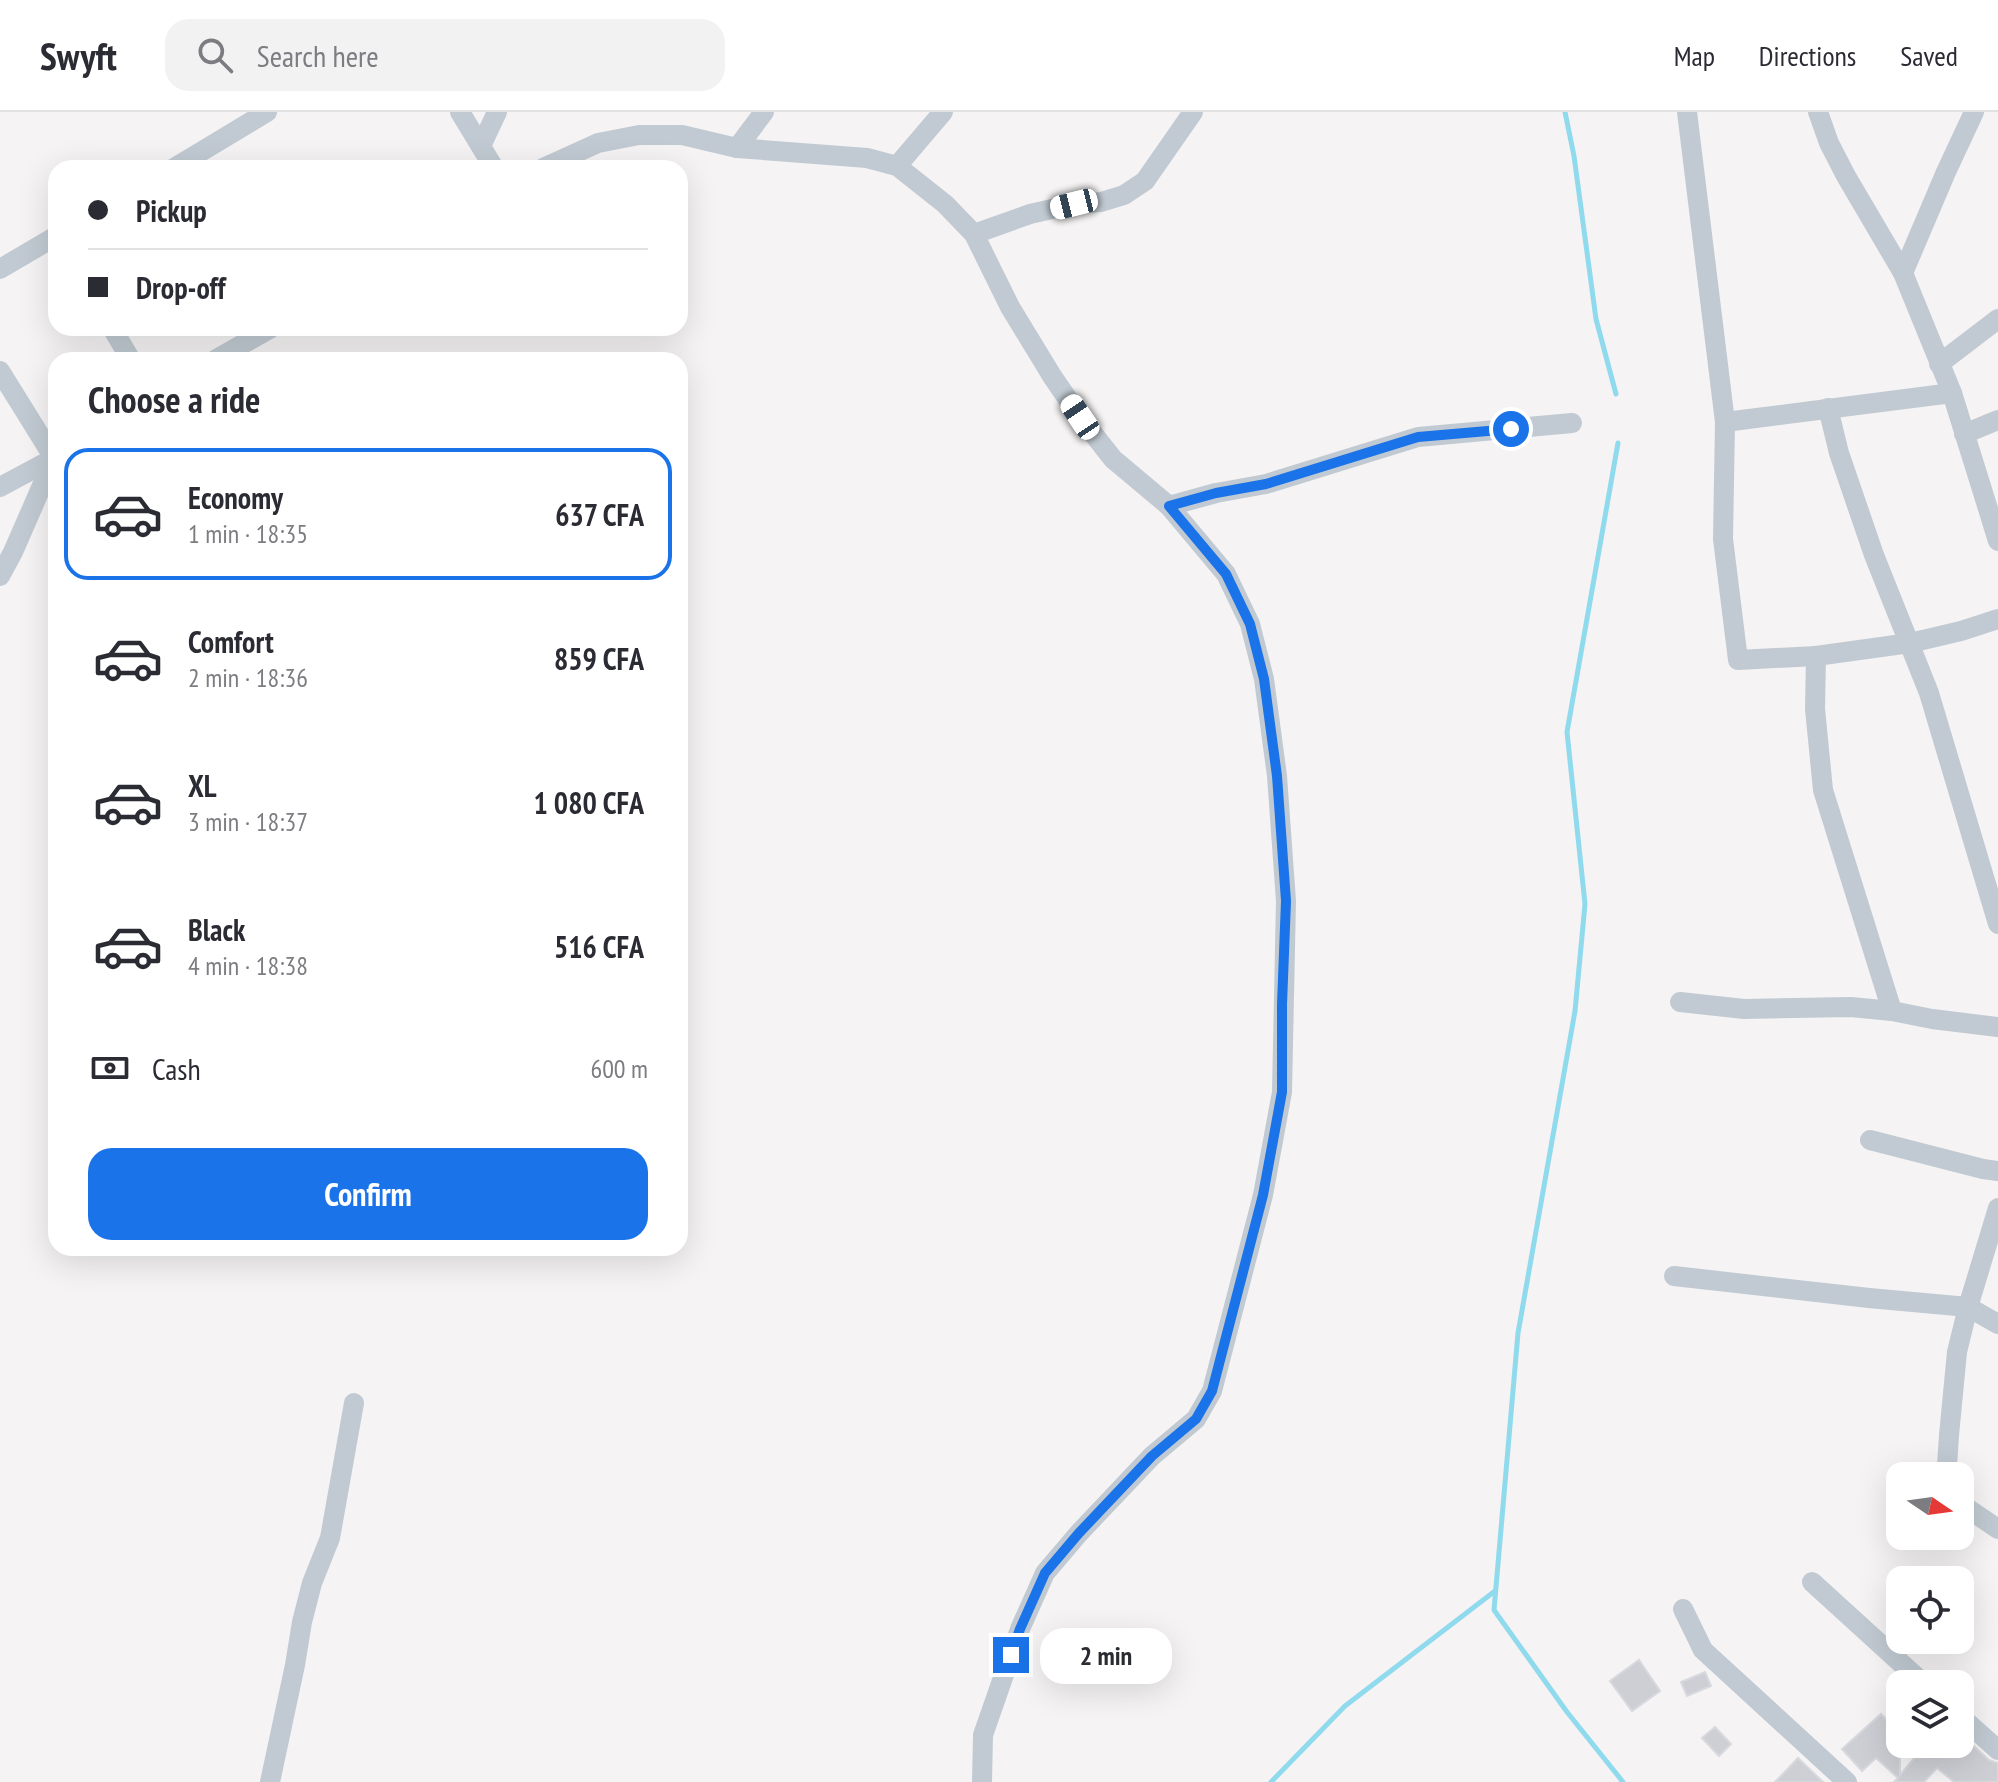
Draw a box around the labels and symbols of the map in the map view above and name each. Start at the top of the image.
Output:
car [1048,187,1100,221]
car [1057,390,1103,444]
route start [1493,411,1529,447]
north arrow [1886,1462,1974,1550]
callout: 2 min [1039,1627,1171,1683]
route end [993,1637,1029,1673]

